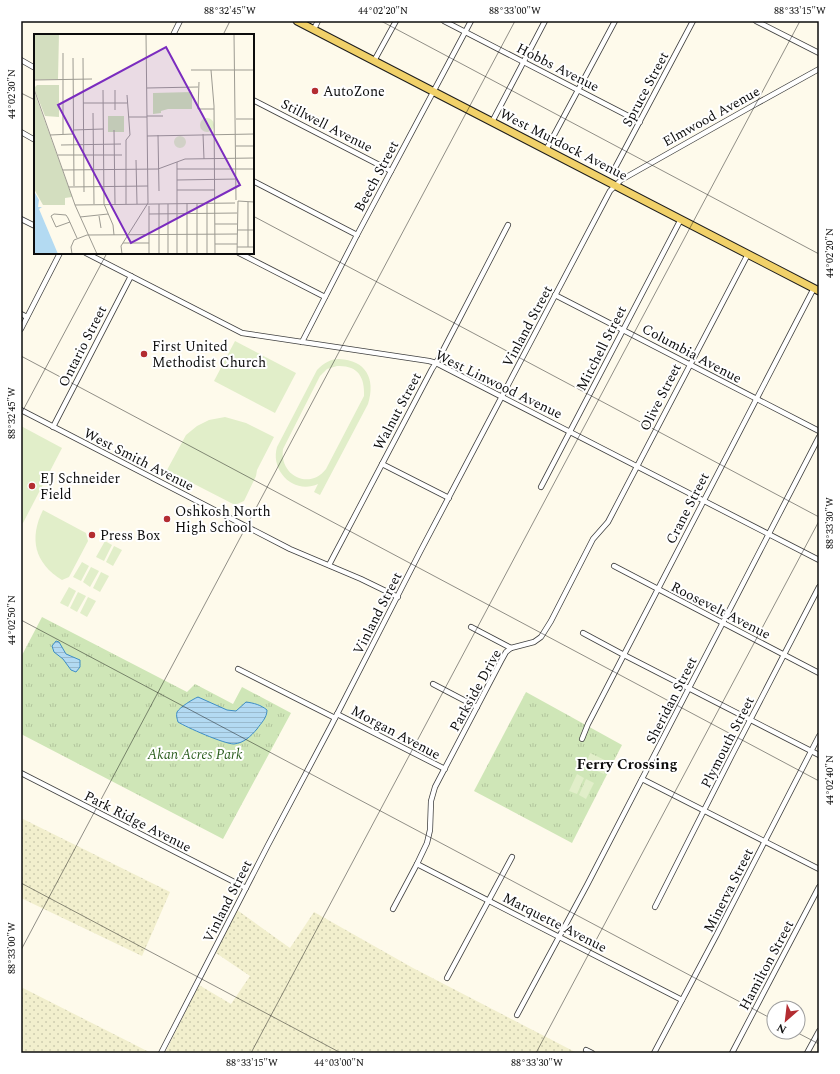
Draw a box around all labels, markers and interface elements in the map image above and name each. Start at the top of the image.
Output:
text: 88°32'45"W [204,3,256,19]
text: 44°02'20"N [358,3,408,19]
text: 88°33'00"W [489,3,541,19]
text: 88°33'15"W [774,3,826,19]
inset map [34,34,254,254]
street label: Hobbs Avenue [513,38,603,97]
street label: Spruce Street [617,48,674,131]
text: 44°02'30"N [4,69,20,119]
place label: AutoZone [323,81,385,102]
street label: Elmwood Avenue [659,81,764,152]
marker: AutoZone [310,86,320,96]
street label: Stillwell Avenue [277,93,376,158]
street label: West Murdock Avenue [496,103,632,186]
street label: Beech Street [349,137,404,216]
text: 44°02'20"N [822,228,838,278]
street label: Vinland Street [497,282,558,371]
street label: Ontario Street [53,302,112,391]
street label: Mitchell Street [571,302,632,394]
street label: Columbia Avenue [638,318,746,389]
place label: First United Methodist Church [152,336,266,373]
street label: West Linwood Avenue [432,345,566,424]
marker: First United Methodist Church [139,349,149,359]
street label: Olive Street [634,360,687,435]
street label: Walnut Street [368,369,427,454]
text: 88°32'45"W [4,387,20,439]
street label: West Smith Avenue [80,423,198,496]
place label: EJ Schneider Field [40,468,121,505]
street label: Crane Street [660,469,714,548]
marker: EJ Schneider Field [27,481,37,491]
text: 88°33'30"W [822,497,838,549]
place label: Oshkosh North High School [175,501,271,538]
marker: Oshkosh North High School [162,514,172,524]
place label: Press Box [100,525,160,546]
marker: Press Box [87,530,97,540]
street label: Vinland Street [348,568,407,658]
street label: Roosevelt Avenue [667,576,775,645]
text: 44°02'50"N [4,595,20,645]
street label: Parkside Drive [444,645,507,735]
street label: Sheridan Street [640,653,702,747]
street label: Plymouth Street [695,693,760,792]
street label: Morgan Avenue [347,700,444,765]
park label: Akan Acres Park [147,744,243,765]
district label: Ferry Crossing [576,753,678,776]
text: 44°02'40"N [822,755,838,805]
street label: Park Ridge Avenue [81,785,195,858]
street label: Minerva Street [698,844,759,936]
street label: Vinland Street [198,856,257,946]
street label: Marquette Avenue [499,887,611,958]
street label: Hamilton Street [734,916,799,1014]
text: 88°33'00"W [4,922,20,974]
north arrow [766,1000,806,1040]
text: N [774,1019,789,1038]
text: 88°33'15"W [226,1055,278,1071]
text: 44°03'00"N [314,1055,364,1071]
text: 88°33'30"W [511,1055,563,1071]

